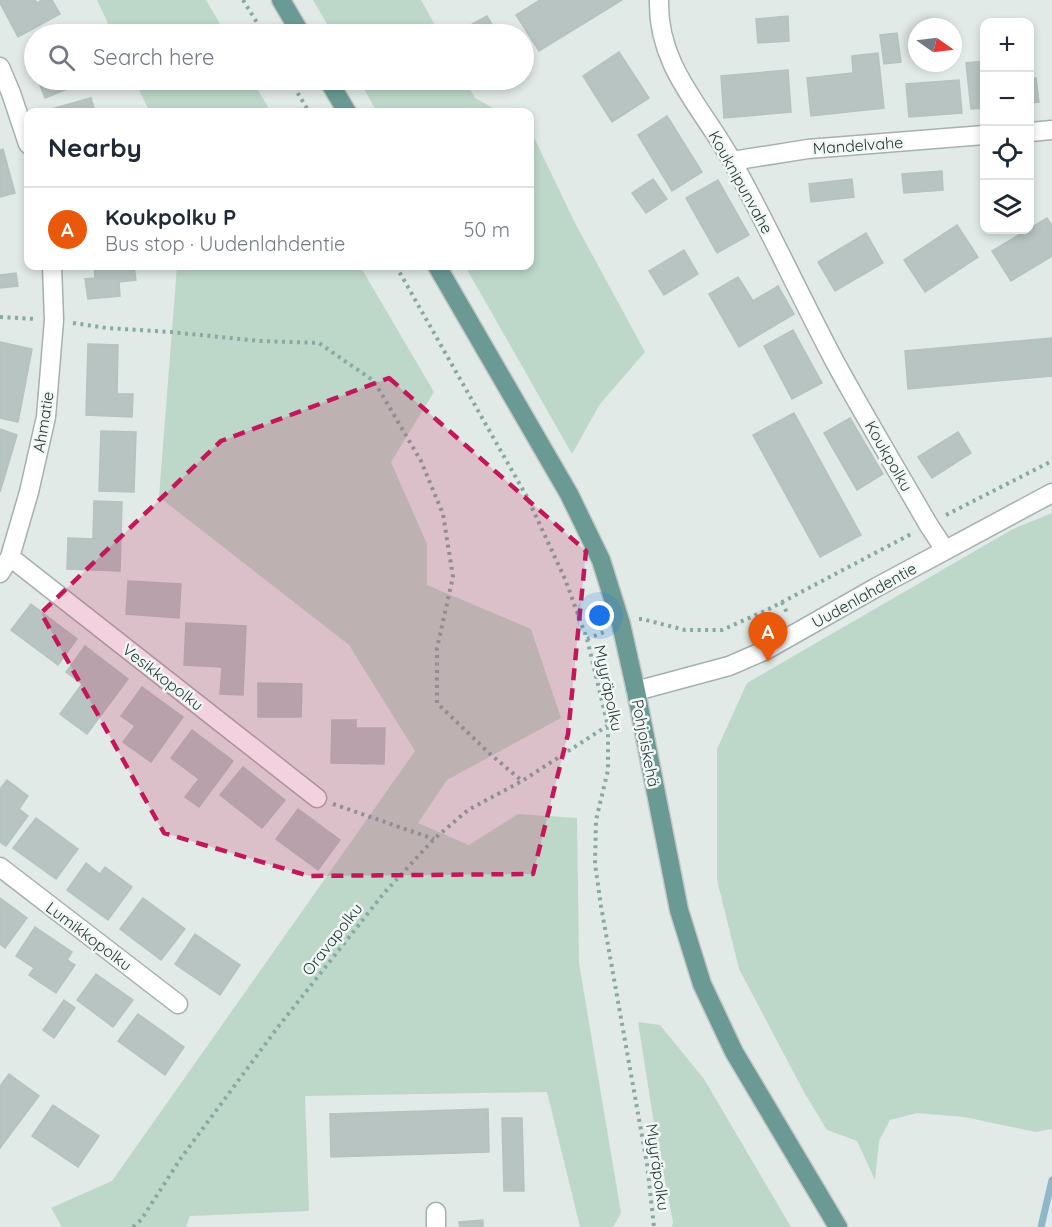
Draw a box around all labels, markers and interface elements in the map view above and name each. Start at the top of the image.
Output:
north arrow [908,18,962,72]
map controls [980,18,1034,234]
button: + [980,18,1034,72]
search box [24,24,534,90]
icon: search [45,41,78,74]
text: Search here [93,43,214,71]
button: − [980,72,1034,126]
button: locate [980,126,1034,180]
street label: Kouknipunvahe [704,127,778,237]
text: Nearby [48,131,142,164]
street label: Mandelvahe [812,132,904,158]
button: layers [980,180,1034,234]
text: Koukpolku P [105,203,236,231]
text: A [61,217,74,242]
text: 50 m [464,217,510,242]
text: Bus stop · Uudenlahdentie [105,231,345,256]
street label: Ahmatie [28,390,58,454]
street label: Koukpolku [861,417,917,495]
street label: Uudenlahdentie [808,558,920,632]
your location [585,601,614,630]
pin: A [748,612,788,662]
street label: Vesikkopolku [119,639,207,715]
street label: Myyräpolku [590,643,628,733]
street label: Pohjoiskehä [628,697,664,789]
street label: Lumikkopolku [42,897,136,975]
street label: Oravapolku [297,899,367,979]
street label: Myyräpolku [642,1122,674,1212]

